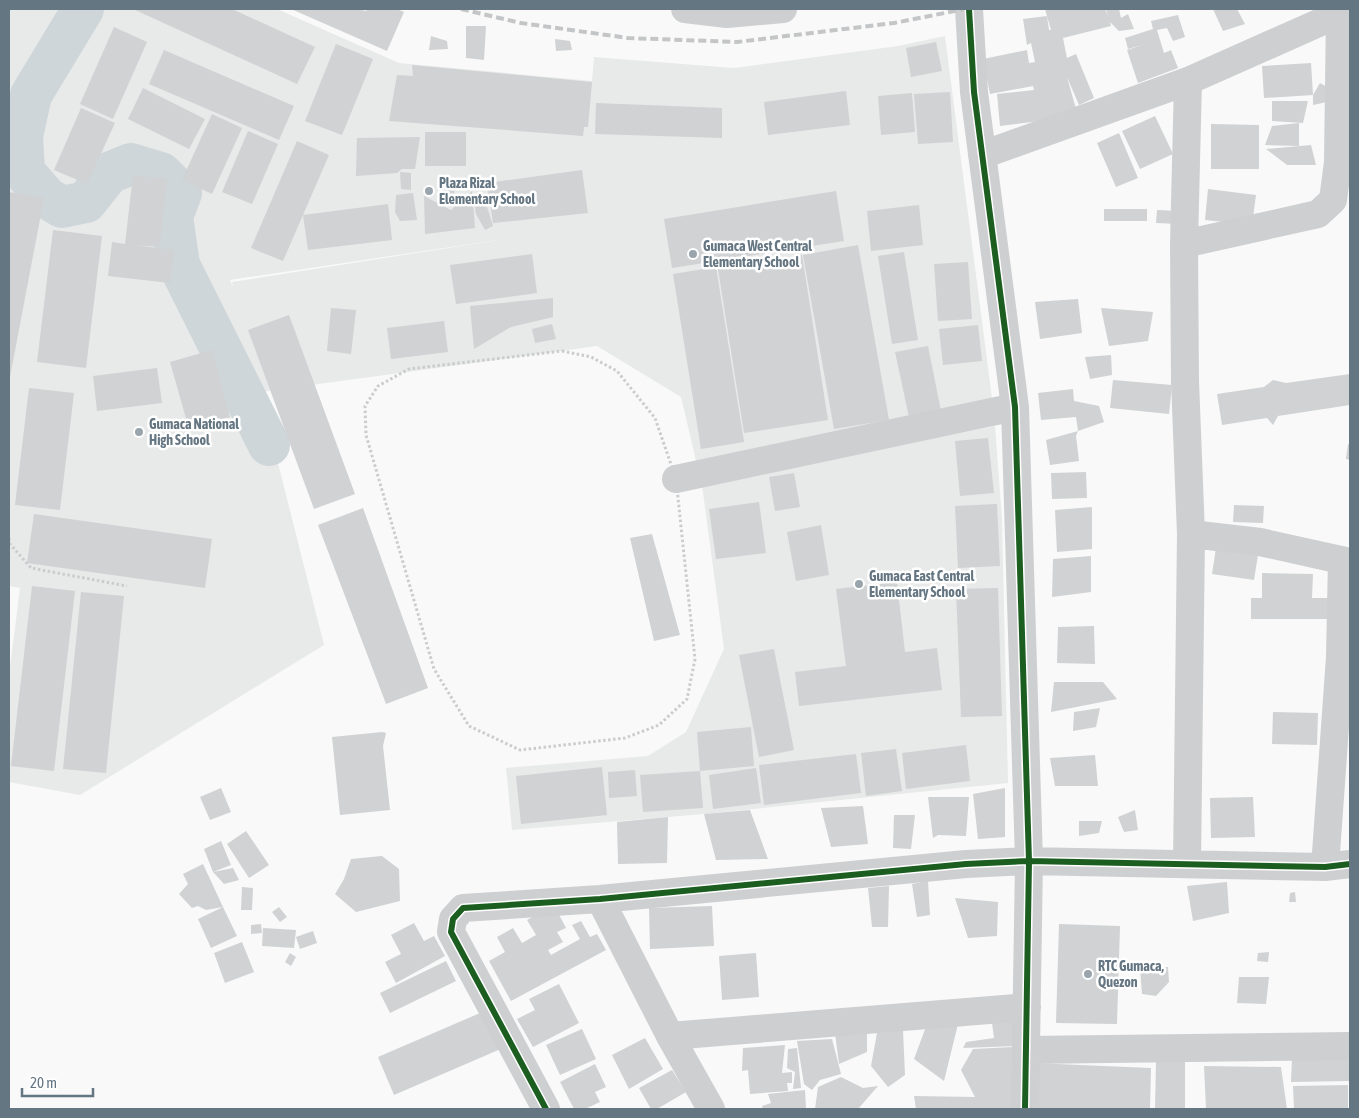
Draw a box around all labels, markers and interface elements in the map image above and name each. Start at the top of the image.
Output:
place label: Plaza Rizal Elementary School [439,175,535,207]
marker: Plaza Rizal Elementary School [423,185,435,197]
place label: Gumaca West Central Elementary School [703,238,812,270]
marker: Gumaca West Central Elementary School [687,248,699,260]
place label: Gumaca National High School [149,416,239,448]
marker: Gumaca National High School [133,426,145,438]
place label: Gumaca East Central Elementary School [869,568,975,600]
marker: Gumaca East Central Elementary School [853,578,865,590]
place label: RTC Gumaca, Quezon [1098,958,1165,990]
marker: RTC Gumaca, Quezon [1082,968,1094,980]
scale bar [22,1066,94,1098]
text: 20 m [30,1074,57,1091]

